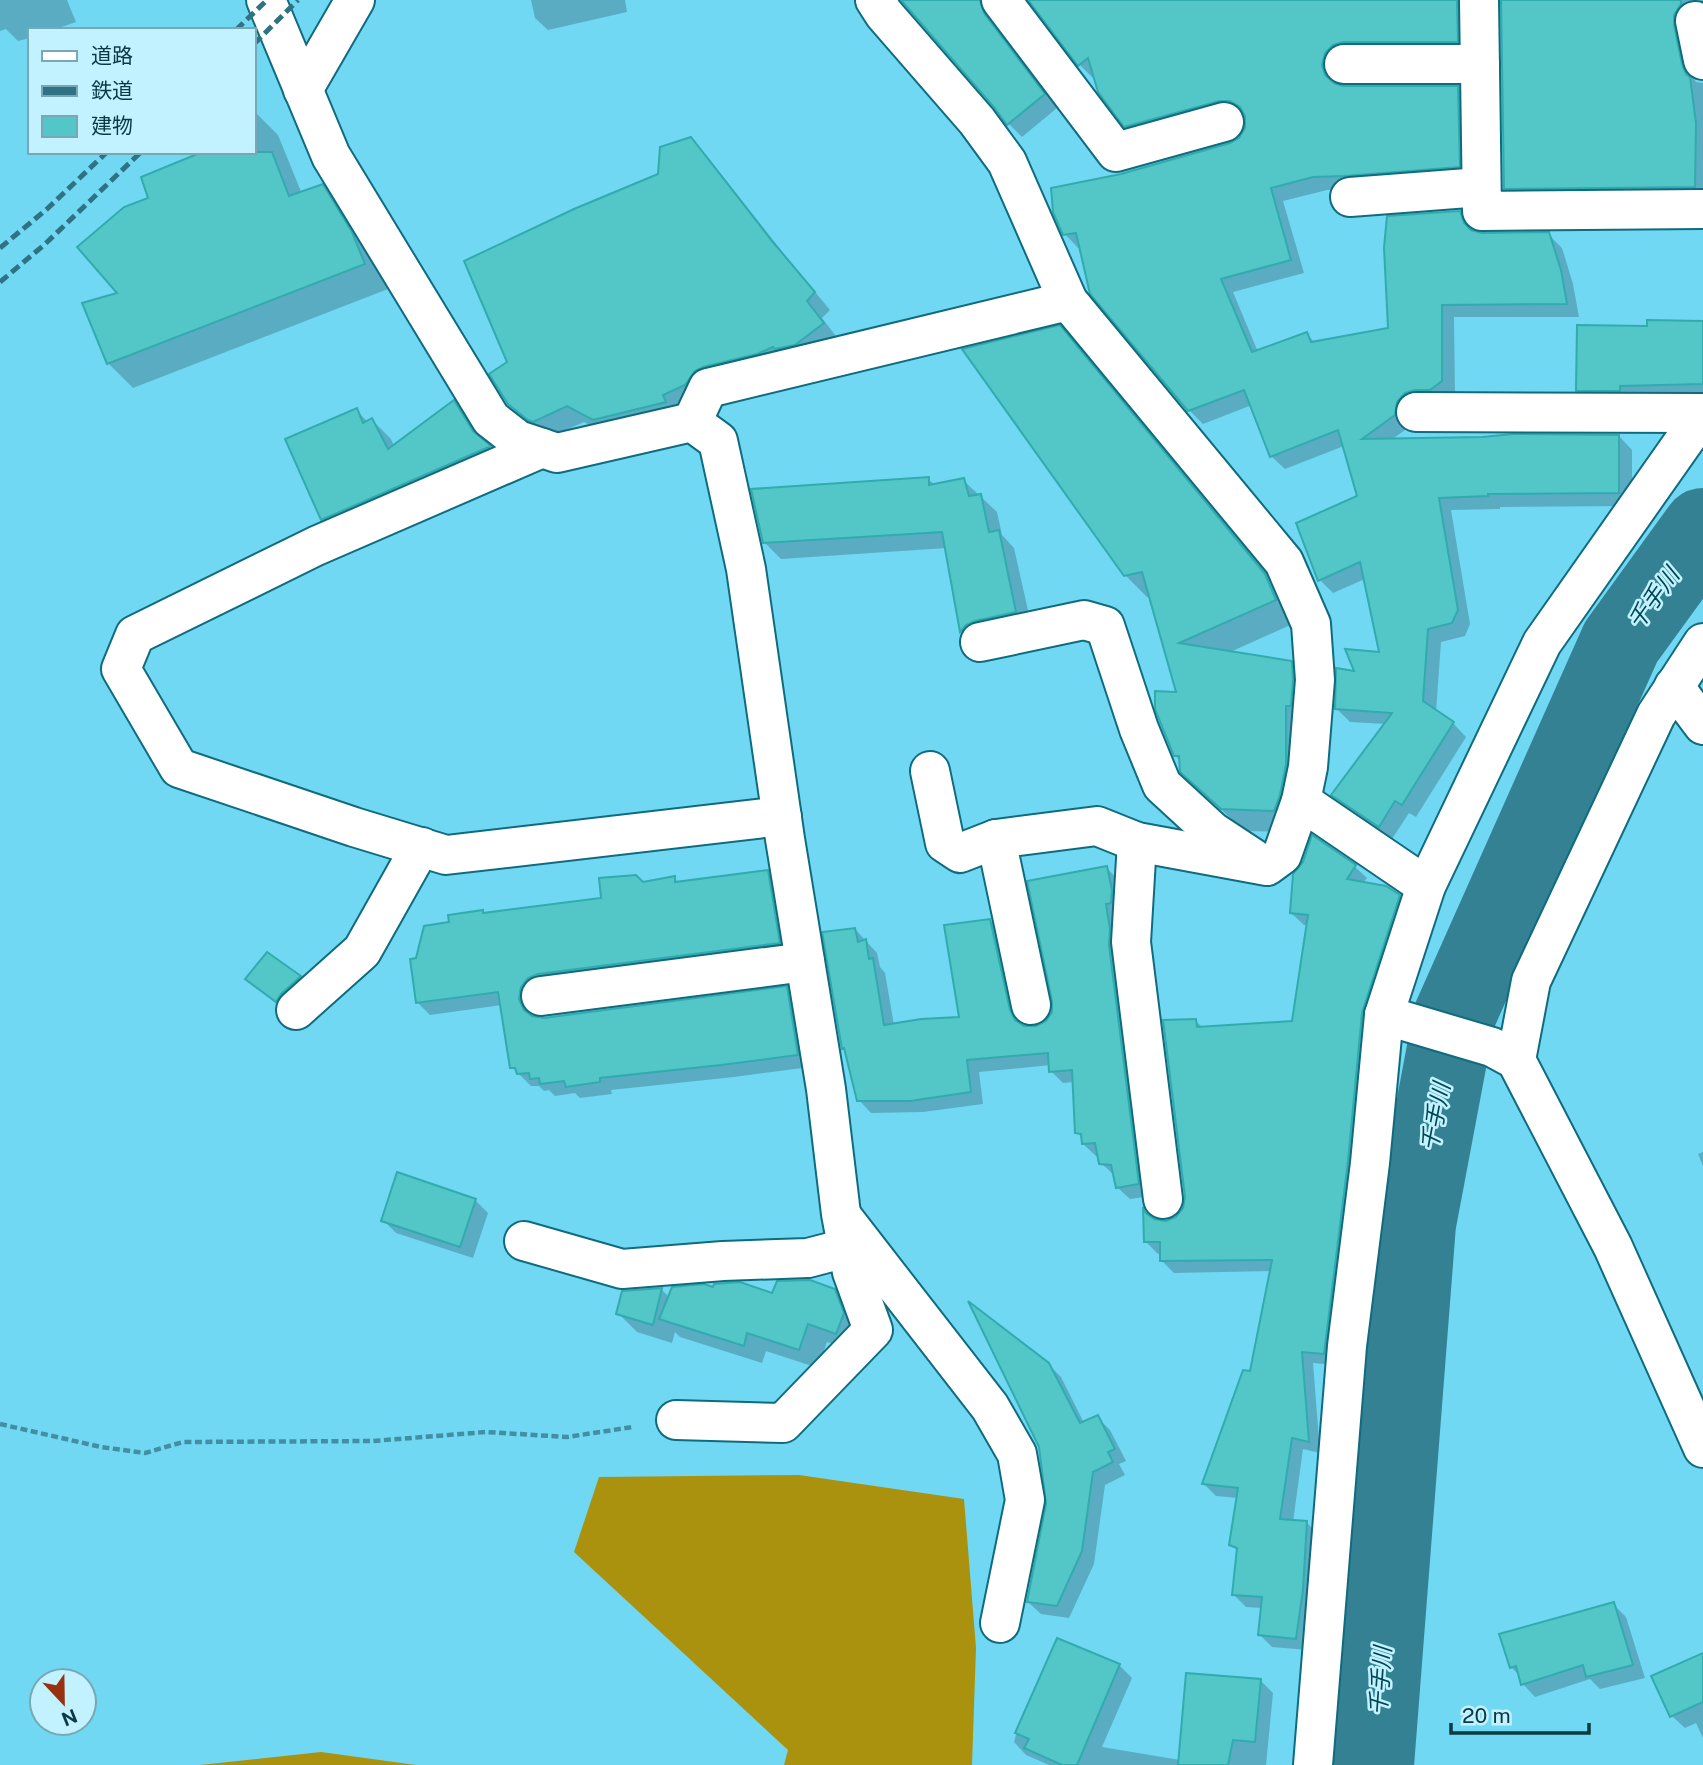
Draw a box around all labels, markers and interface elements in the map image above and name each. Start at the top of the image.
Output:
legend [28,28,256,154]
text: 道路 [91,43,133,68]
text: 鉄道 [91,78,133,103]
text: 建物 [91,113,133,138]
water label: 千手川 [1622,560,1686,634]
water label: 千手川 [1415,1078,1455,1153]
water label: 千手川 [1364,1643,1396,1716]
north arrow [28,1667,98,1737]
scale bar [1451,1692,1589,1736]
text: 20 m [1462,1703,1511,1728]
text: N [58,1705,80,1731]

